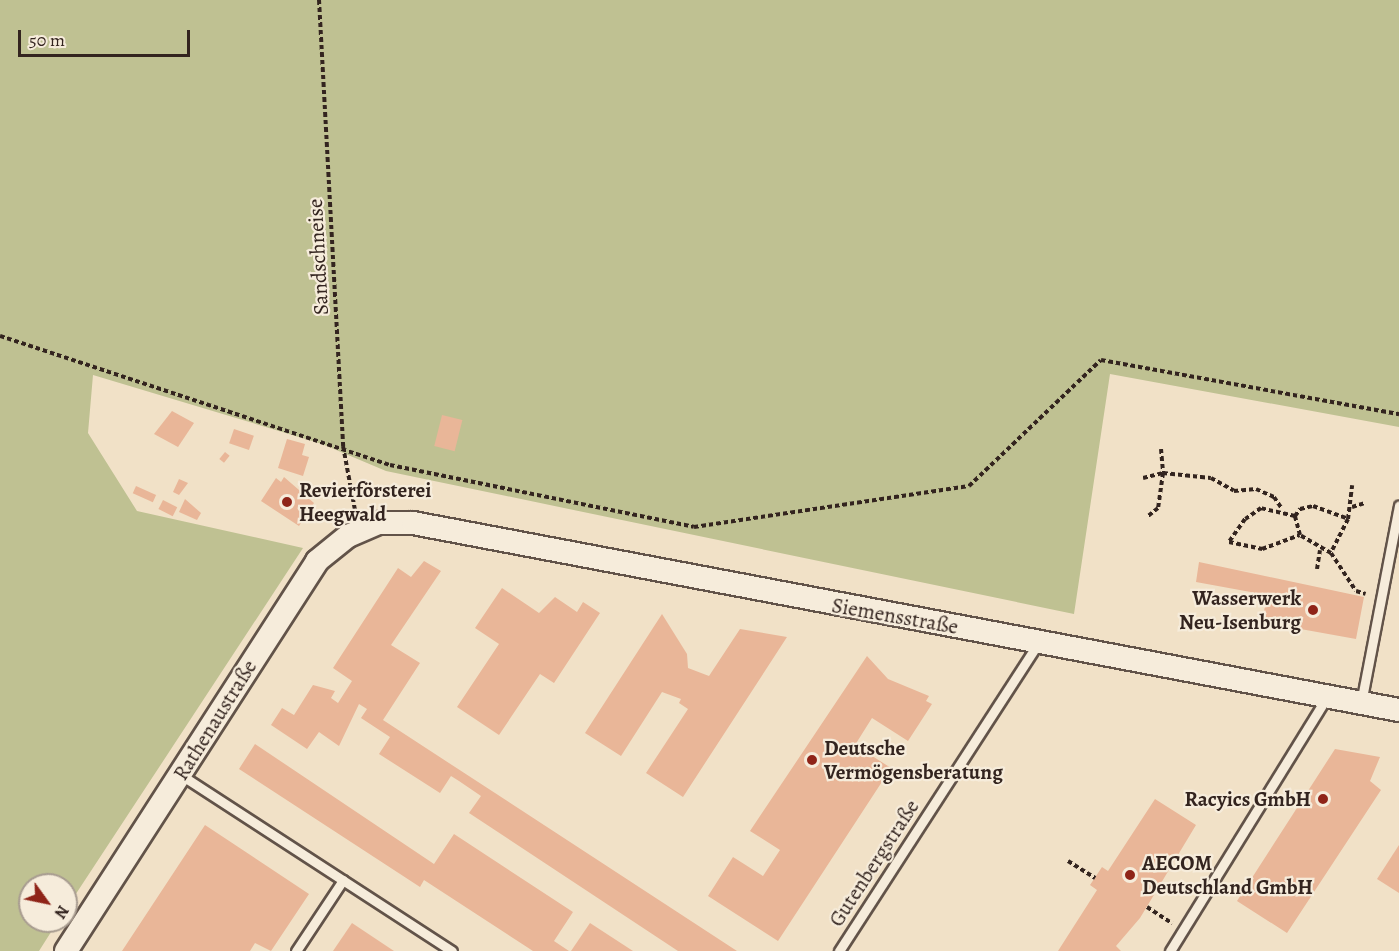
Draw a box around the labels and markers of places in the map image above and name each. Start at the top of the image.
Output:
place label: Revierförsterei Heegwald [299,477,431,527]
marker: Revierförsterei Heegwald [280,495,294,509]
place label: Wasserwerk Neu-Isenburg [1179,585,1301,635]
marker: Wasserwerk Neu-Isenburg [1306,603,1320,617]
place label: Deutsche Vermögensberatung [824,735,1003,785]
marker: Deutsche Vermögensberatung [805,753,819,767]
place label: Racyics GmbH [1184,786,1311,812]
marker: Racyics GmbH [1316,792,1330,806]
place label: AECOM Deutschland GmbH [1142,850,1313,900]
marker: AECOM Deutschland GmbH [1123,868,1137,882]

